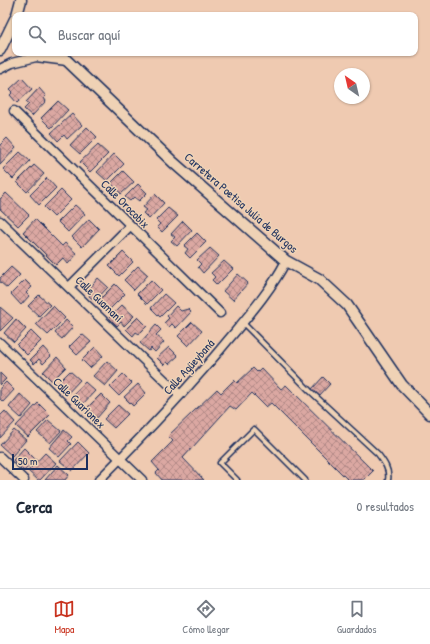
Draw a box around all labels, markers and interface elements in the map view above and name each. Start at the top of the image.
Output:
search box [12,12,418,56]
icon: search [26,23,48,45]
text: Buscar aquí [58,24,121,45]
north arrow [334,68,370,104]
street label: Carretera Poetisa Julia de Burgos [181,148,302,257]
street label: Calle Orocobix [97,175,154,232]
street label: Calle Guamaní [72,272,127,326]
street label: Calle Agüeybaná [159,335,218,398]
street label: Calle Guarionex [49,373,109,432]
scale bar [12,452,88,471]
text: 50 m [18,454,38,468]
text: Cerca [16,495,52,518]
text: 0 resultados [356,497,414,515]
tab: Mapa [53,598,75,636]
tab: Cómo llegar [182,598,230,636]
tab: Guardados [337,598,377,636]

